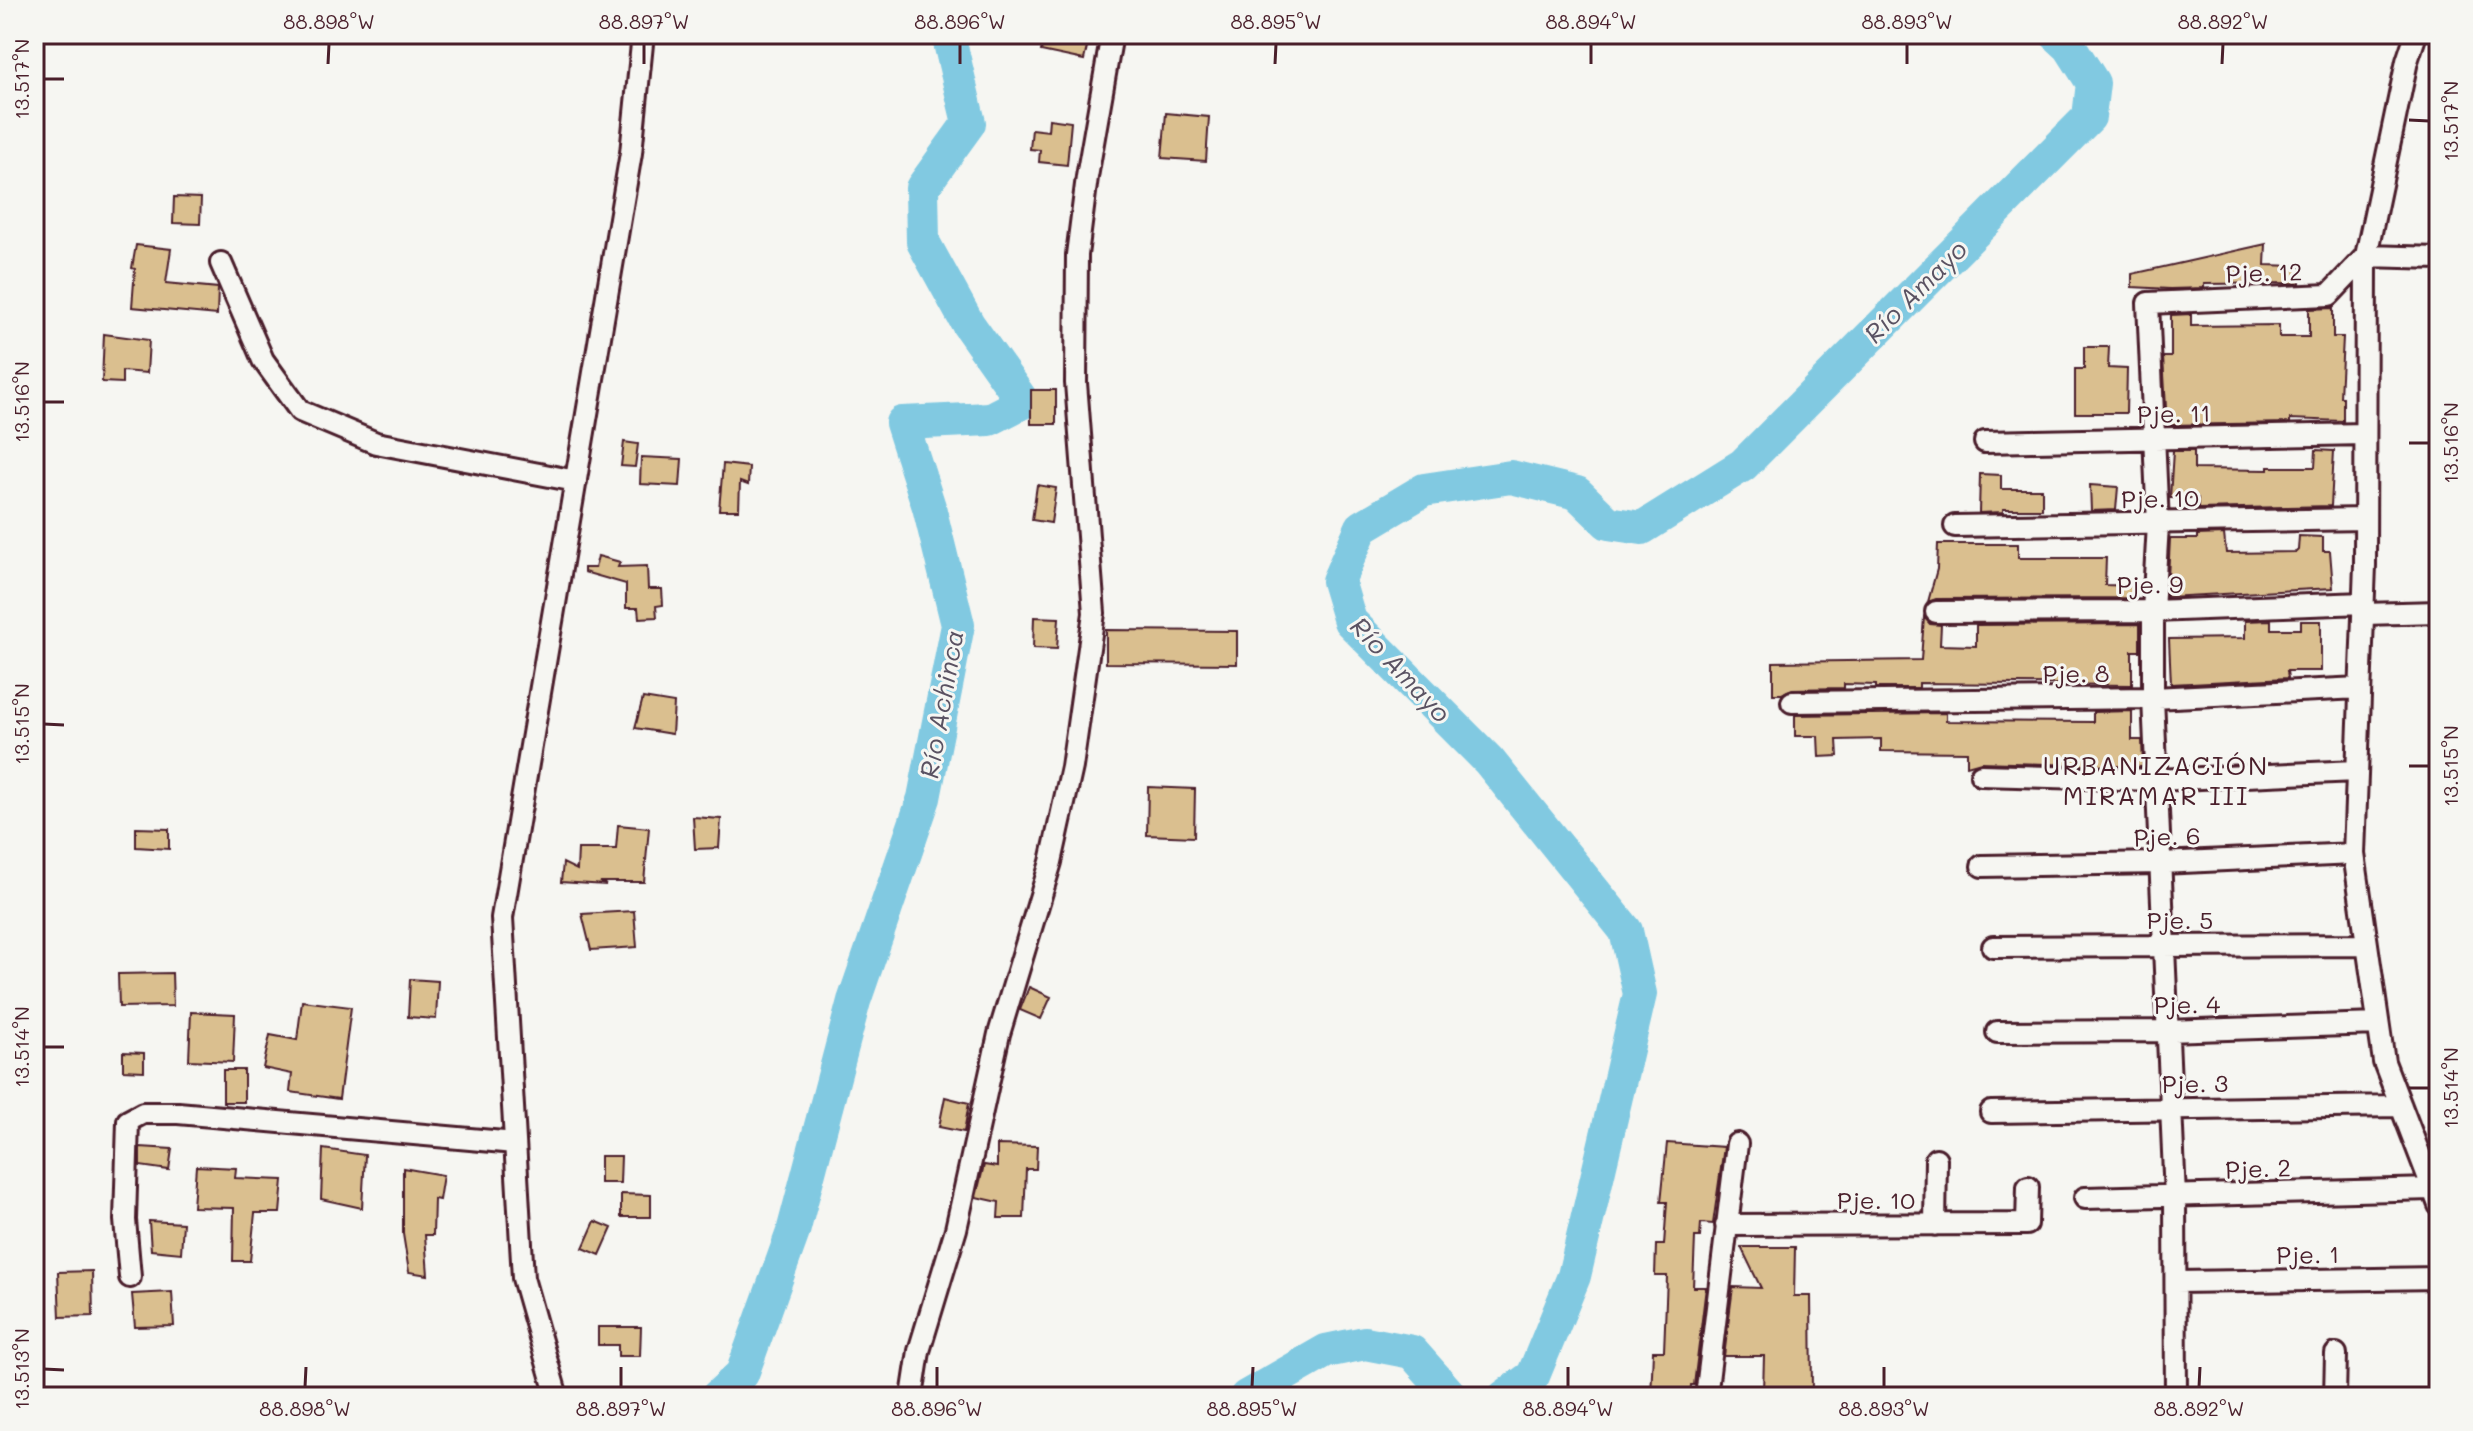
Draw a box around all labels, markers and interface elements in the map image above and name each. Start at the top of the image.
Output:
text: 88.898°W [283,8,375,34]
text: 88.897°W [599,8,689,34]
text: 88.896°W [914,8,1006,34]
text: 88.895°W [1231,8,1321,34]
text: 88.894°W [1545,8,1637,34]
text: 88.893°W [1861,8,1953,34]
text: 88.892°W [2178,8,2268,34]
text: 13.517°N [8,39,34,119]
text: 13.517°N [2437,81,2463,161]
water label: Río Amayo [1856,232,1974,350]
street label: Pje. 12 [2225,255,2303,289]
text: 13.516°N [8,361,34,443]
street label: Pje. 11 [2137,397,2211,429]
text: 13.516°N [2437,402,2463,484]
street label: Pje. 10 [2121,482,2199,514]
street label: Pje. 9 [2116,568,2184,600]
water label: Río Amayo [1343,609,1459,729]
water label: Río Achinca [911,627,971,781]
street label: Pje. 8 [2042,657,2110,689]
text: 13.515°N [8,683,34,765]
text: 13.515°N [2437,725,2463,807]
district label: URBANIZACIÓN MIRAMAR III [2043,748,2269,812]
street label: Pje. 6 [2133,819,2201,853]
street label: Pje. 5 [2147,904,2213,935]
street label: Pje. 4 [2154,988,2220,1020]
text: 13.514°N [8,1006,34,1088]
text: 13.514°N [2437,1047,2463,1129]
street label: Pje. 3 [2162,1067,2228,1099]
street label: Pje. 2 [2225,1151,2291,1185]
street label: Pje. 10 [1837,1184,1915,1215]
street label: Pje. 1 [2276,1238,2340,1270]
text: 13.513°N [8,1328,34,1410]
text: 88.898°W [259,1395,351,1421]
text: 88.897°W [576,1395,666,1421]
text: 88.896°W [891,1395,983,1421]
text: 88.895°W [1207,1395,1297,1421]
text: 88.894°W [1522,1395,1614,1421]
text: 88.893°W [1838,1395,1930,1421]
text: 88.892°W [2154,1395,2244,1421]

